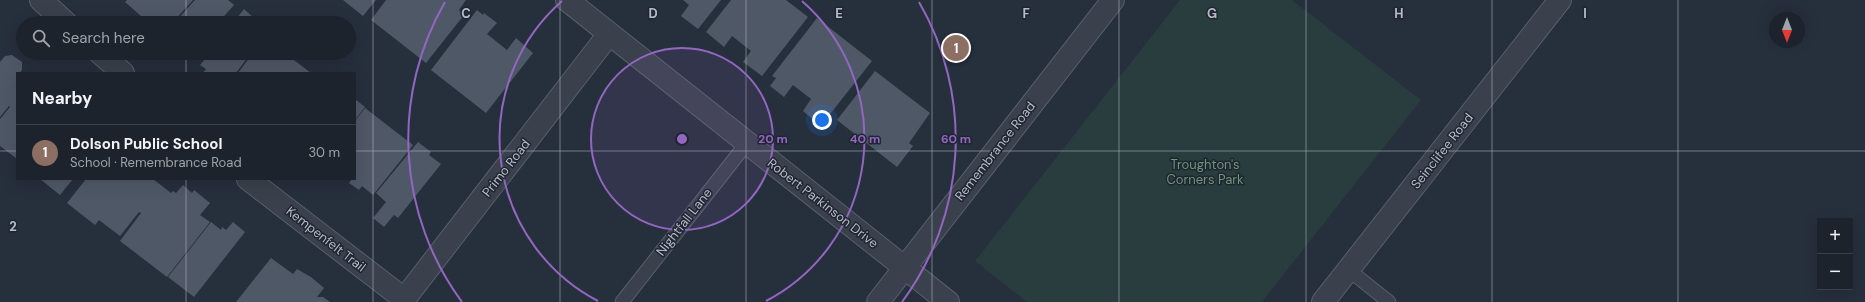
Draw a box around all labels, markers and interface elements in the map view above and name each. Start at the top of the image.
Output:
text: C [461,5,471,22]
text: D [648,5,658,22]
text: E [835,5,843,22]
text: F [1022,5,1030,22]
text: G [1207,5,1217,22]
text: H [1394,5,1404,22]
text: I [1583,5,1587,22]
north arrow [1769,12,1805,48]
search box [16,16,356,60]
icon: search [30,27,52,49]
text: Search here [62,28,145,48]
pin: 1 [943,33,969,63]
text: Nearby [32,87,92,109]
street label: Remembrance Road [951,98,1039,204]
your location [812,110,832,130]
street label: Seinclifee Road [1407,110,1477,192]
text: 20 m [758,131,788,147]
text: 40 m [850,131,880,147]
text: 60 m [941,131,971,147]
centre of rings [675,132,689,146]
text: Dolson Public School [70,134,222,154]
street label: Primo Road [478,136,534,200]
text: 1 [43,144,47,161]
text: 30 m [308,144,340,161]
text: School · Remembrance Road [70,154,242,171]
street label: Robert Parkinson Drive [764,154,882,252]
park label: Troughton's Corners Park [1166,156,1244,188]
street label: Nightfall Lane [652,185,716,259]
street label: Kempenfelt Trail [283,203,369,275]
text: 2 [9,218,17,235]
map controls [1817,218,1853,290]
button: + [1817,218,1853,254]
button: − [1817,254,1853,290]

